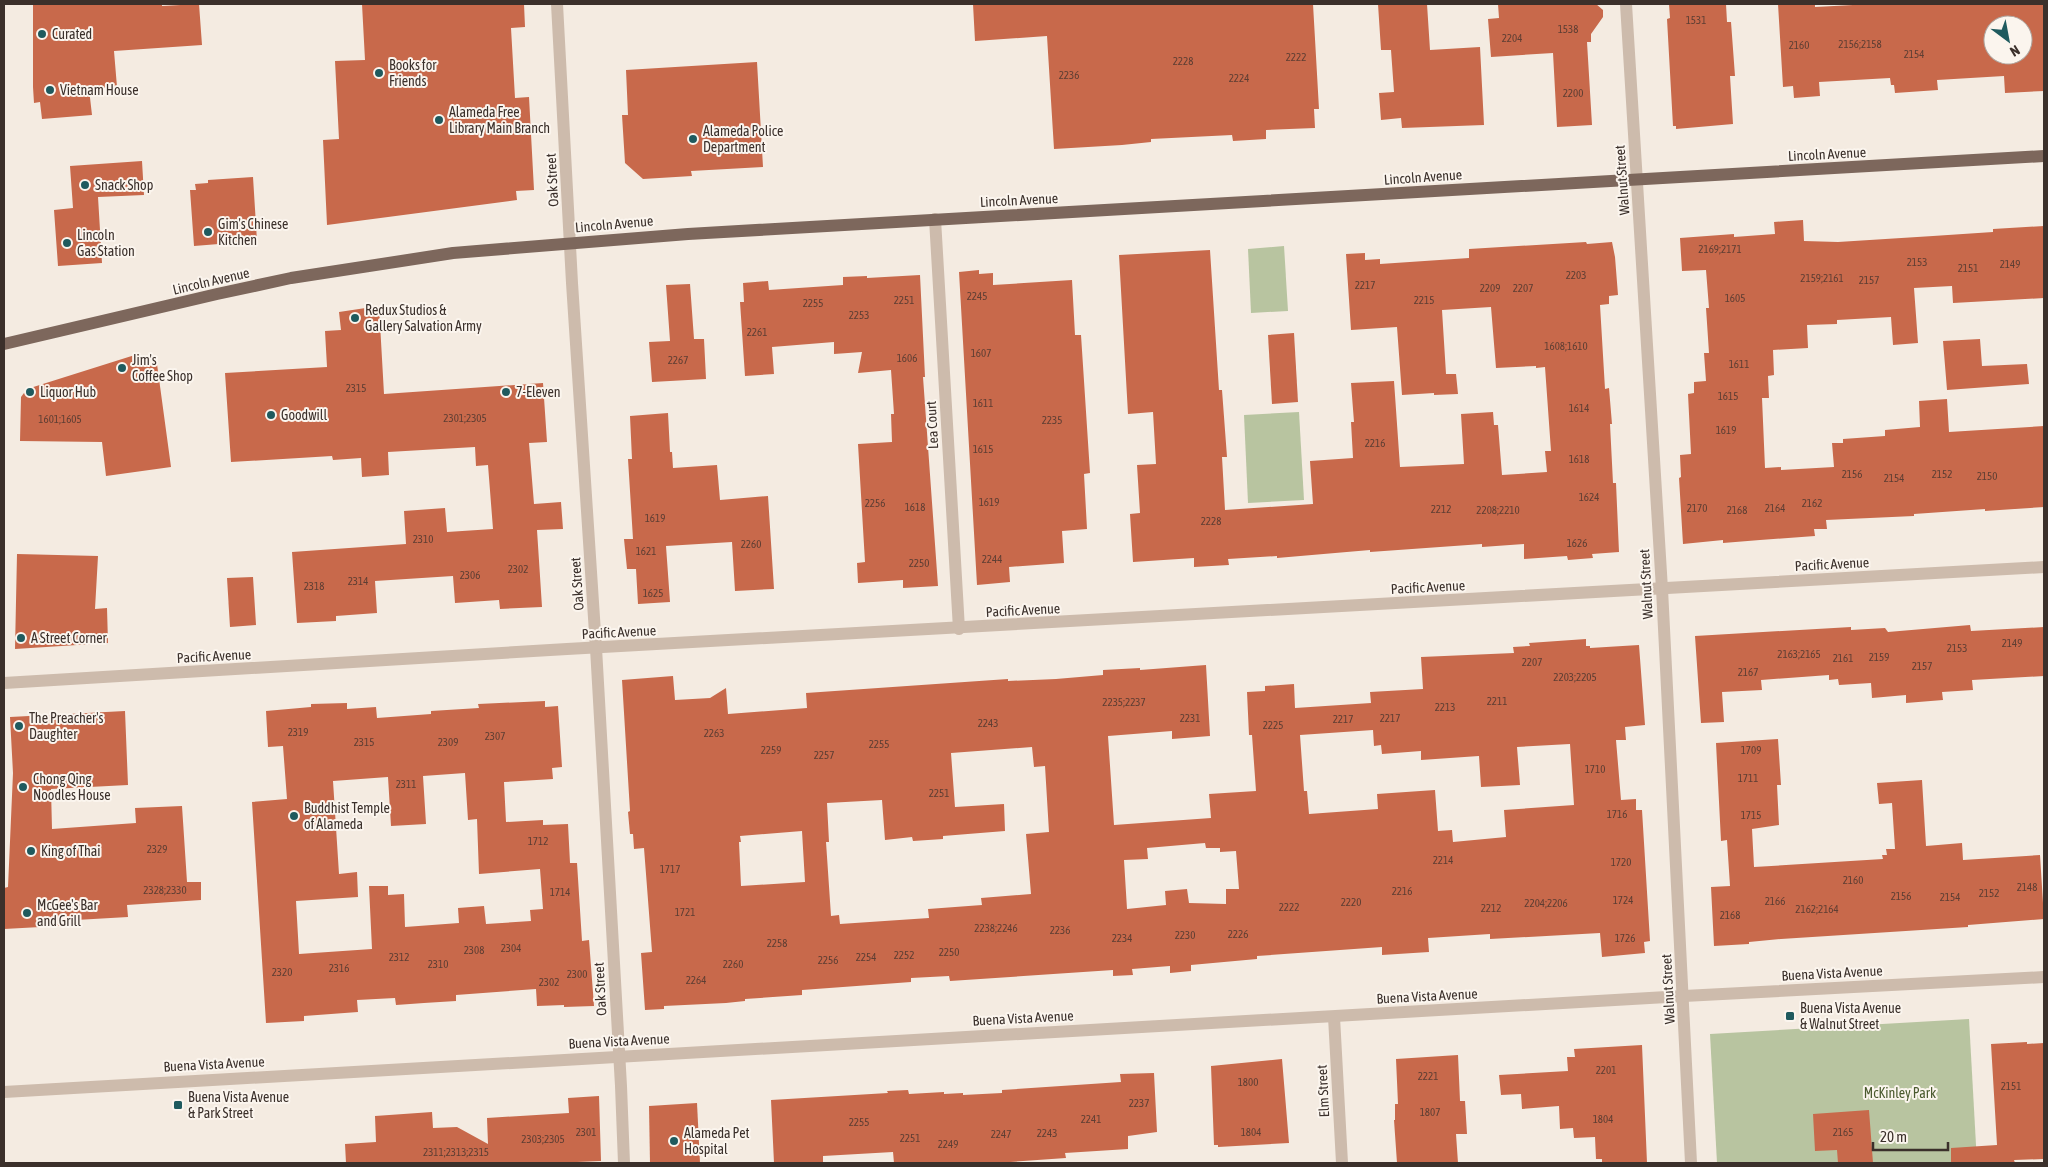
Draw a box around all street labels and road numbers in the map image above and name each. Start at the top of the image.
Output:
street label: Walnut Street [1612,144,1632,216]
street label: Lincoln Avenue [1787,144,1867,164]
street label: Oak Street [543,153,561,207]
street label: Lincoln Avenue [1383,166,1463,188]
street label: Lincoln Avenue [979,190,1059,210]
street label: Lincoln Avenue [574,213,654,235]
street label: Lincoln Avenue [171,264,251,298]
street label: Lea Court [923,401,941,449]
street label: Walnut Street [1636,549,1656,619]
street label: Pacific Avenue [1794,554,1870,574]
street label: Oak Street [567,557,587,611]
street label: Pacific Avenue [1390,577,1466,597]
street label: Pacific Avenue [985,600,1061,620]
street label: Pacific Avenue [581,622,657,642]
street label: Pacific Avenue [176,646,252,666]
street label: Walnut Street [1658,954,1678,1024]
street label: Oak Street [591,962,609,1016]
street label: Buena Vista Avenue [1781,962,1883,984]
street label: Buena Vista Avenue [1376,985,1478,1007]
street label: Buena Vista Avenue [972,1007,1074,1029]
street label: Buena Vista Avenue [568,1030,670,1052]
street label: Buena Vista Avenue [163,1053,265,1075]
street label: Elm Street [1314,1064,1332,1118]

